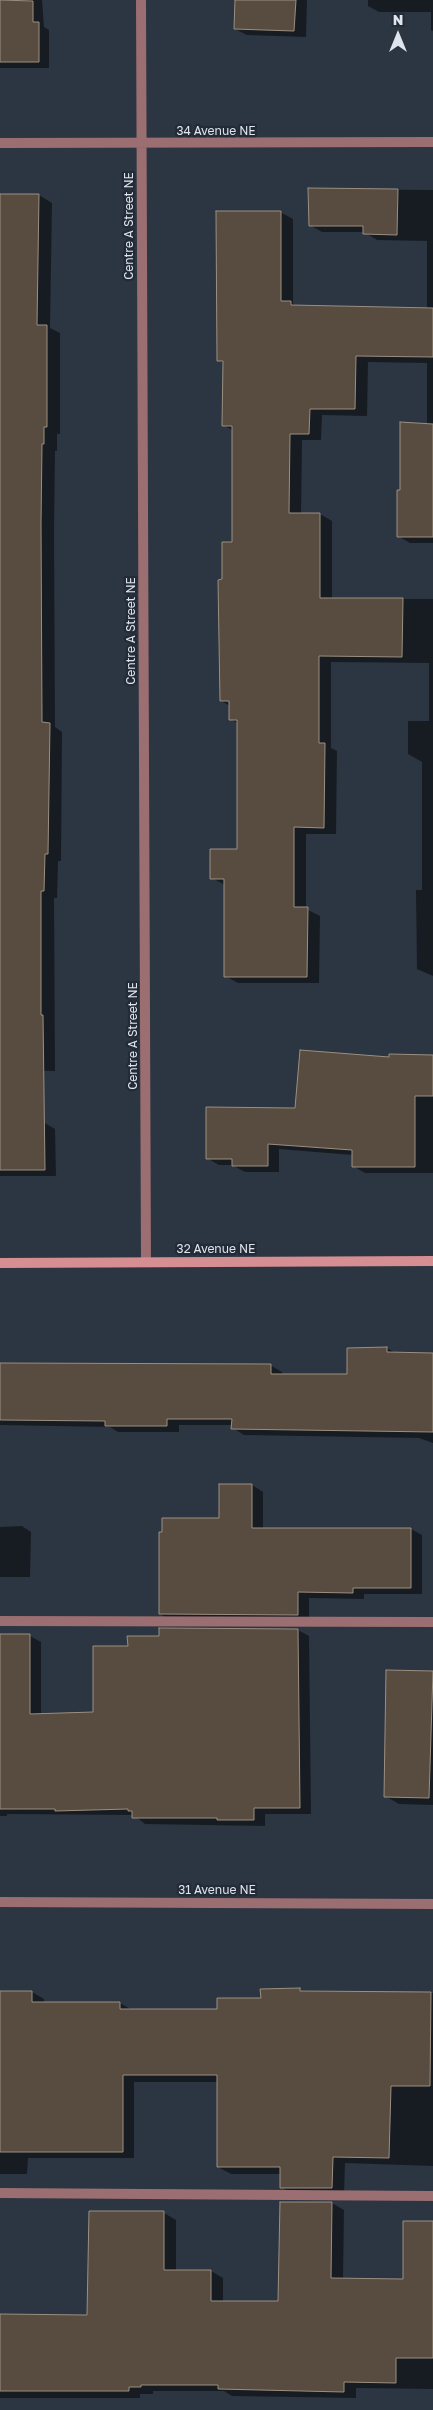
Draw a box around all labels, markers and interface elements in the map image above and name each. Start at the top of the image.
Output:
north arrow [373,10,423,60]
text: N [393,11,403,28]
street label: 34 Avenue NE [176,124,256,138]
street label: Centre A Street NE [122,172,136,280]
street label: Centre A Street NE [124,577,138,685]
street label: Centre A Street NE [126,982,140,1090]
street label: 32 Avenue NE [177,1242,255,1256]
street label: 31 Avenue NE [178,1883,256,1897]

